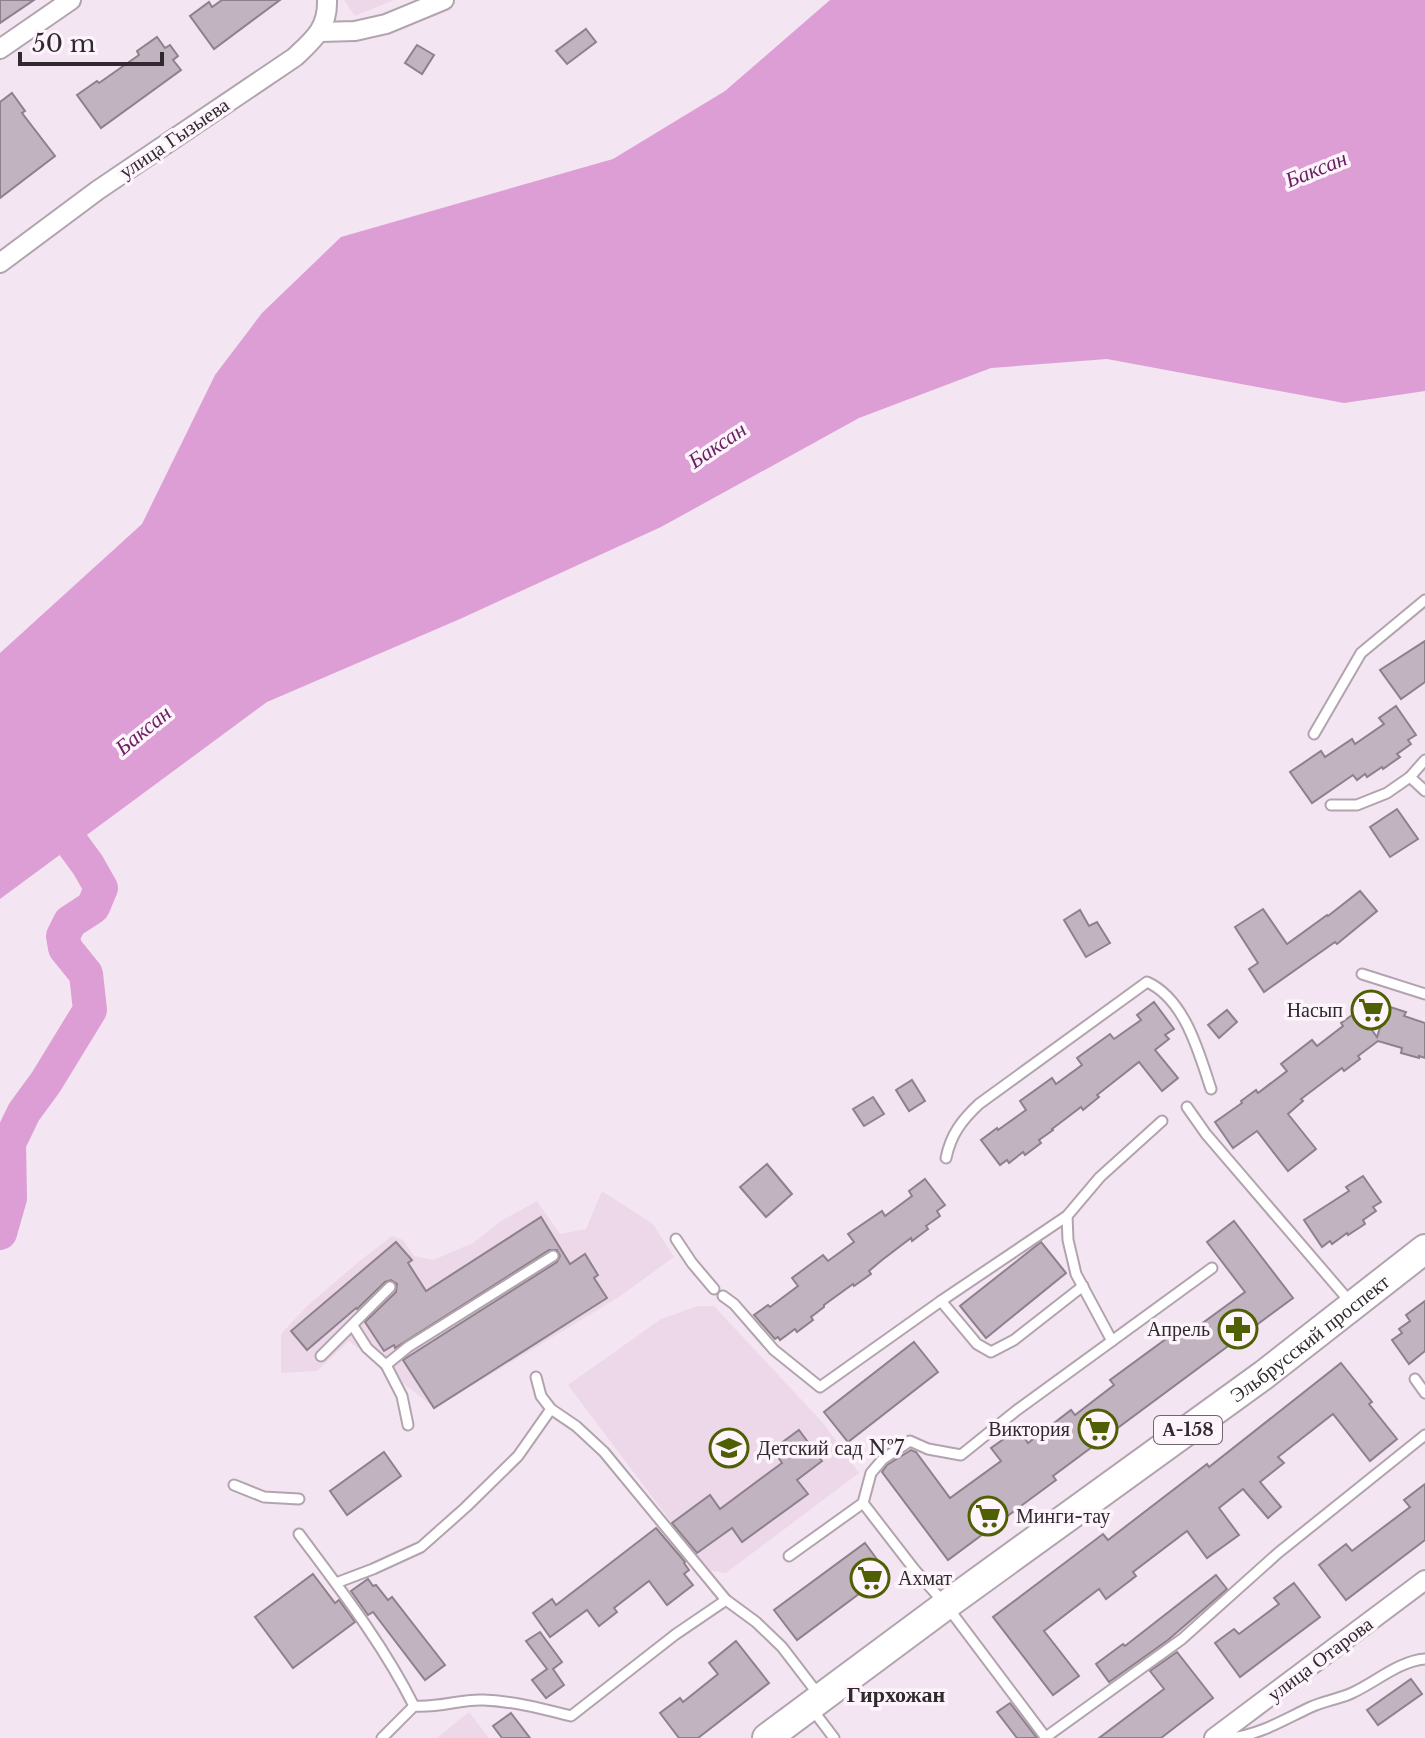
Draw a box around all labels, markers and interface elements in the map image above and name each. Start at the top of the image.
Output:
scale bar [20,16,162,66]
text: 50 m [32,29,96,58]
street label: улица Гызыева [115,92,234,183]
water label: Баксан [1280,144,1351,194]
water label: Баксан [682,416,751,475]
water label: Баксан [109,699,177,761]
supermarket icon: Насып [1350,989,1392,1031]
place label: Насып [1287,998,1343,1022]
street label: Эльбрусский проспект [1225,1269,1394,1407]
pharmacy icon: Апрель [1217,1308,1259,1350]
place label: Апрель [1147,1317,1210,1341]
supermarket icon: Виктория [1077,1408,1119,1450]
road number: А-158 [1154,1416,1222,1444]
place label: Виктория [988,1417,1070,1441]
school or university icon: Детский сад №7 [708,1427,750,1469]
place label: Детский сад №7 [757,1436,905,1460]
supermarket icon: Минги-тау [967,1495,1009,1537]
place label: Минги-тау [1016,1504,1110,1528]
supermarket icon: Ахмат [849,1557,891,1599]
place label: Ахмат [898,1566,952,1590]
street label: улица Отарова [1263,1612,1377,1706]
district label: Гирхожан [847,1681,945,1708]

